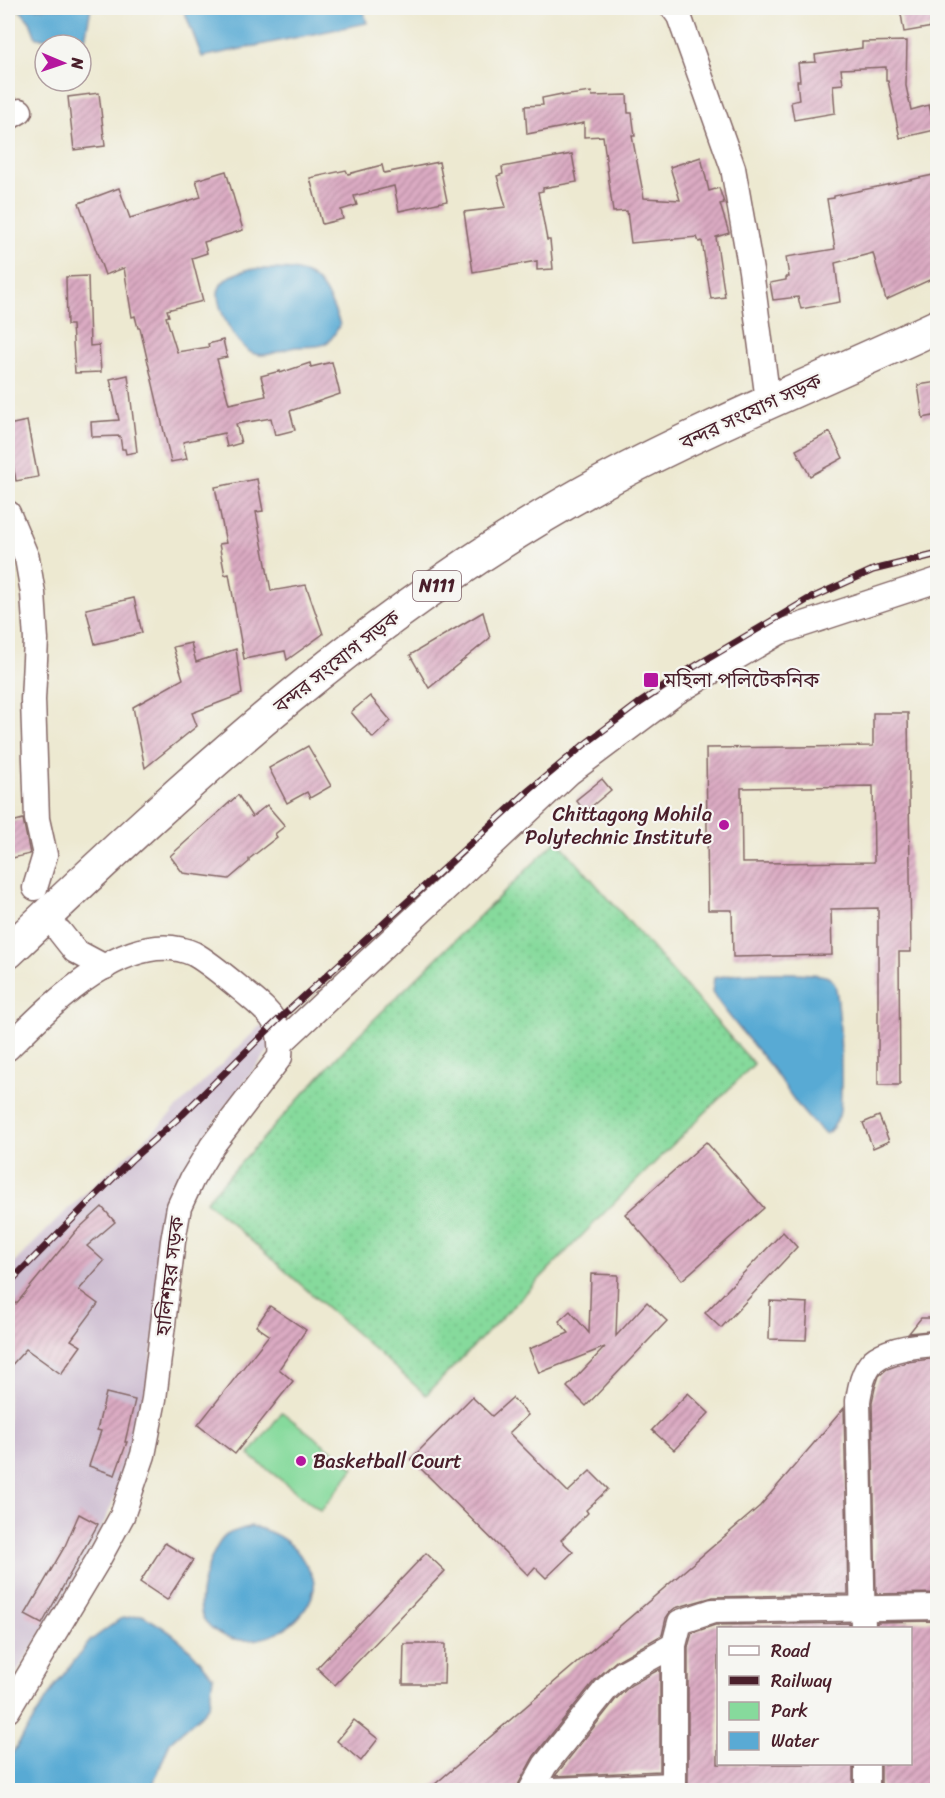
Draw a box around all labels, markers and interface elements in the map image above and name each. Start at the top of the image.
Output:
north arrow [33,33,93,93]
text: N [63,56,92,70]
street label: বন্দর সংযোগ সড়ক [673,363,829,461]
road number: N111 [413,571,461,601]
street label: বন্দর সংযোগ সড়ক [265,600,409,724]
place label: মহিলা পলিটেকনিক [663,663,820,698]
marker: মহিলা পলিটেকনিক [642,671,660,689]
place label: Chittagong Mohila Polytechnic Institute [525,797,712,855]
marker: Chittagong Mohila Polytechnic Institute [717,818,731,832]
street label: হালিশহর সড়ক [145,1213,195,1339]
place label: Basketball Court [313,1444,462,1479]
marker: Basketball Court [294,1454,308,1468]
legend [717,1627,912,1765]
text: Road [771,1635,811,1667]
text: Railway [771,1665,833,1697]
text: Park [771,1695,808,1727]
text: Water [771,1725,820,1757]

